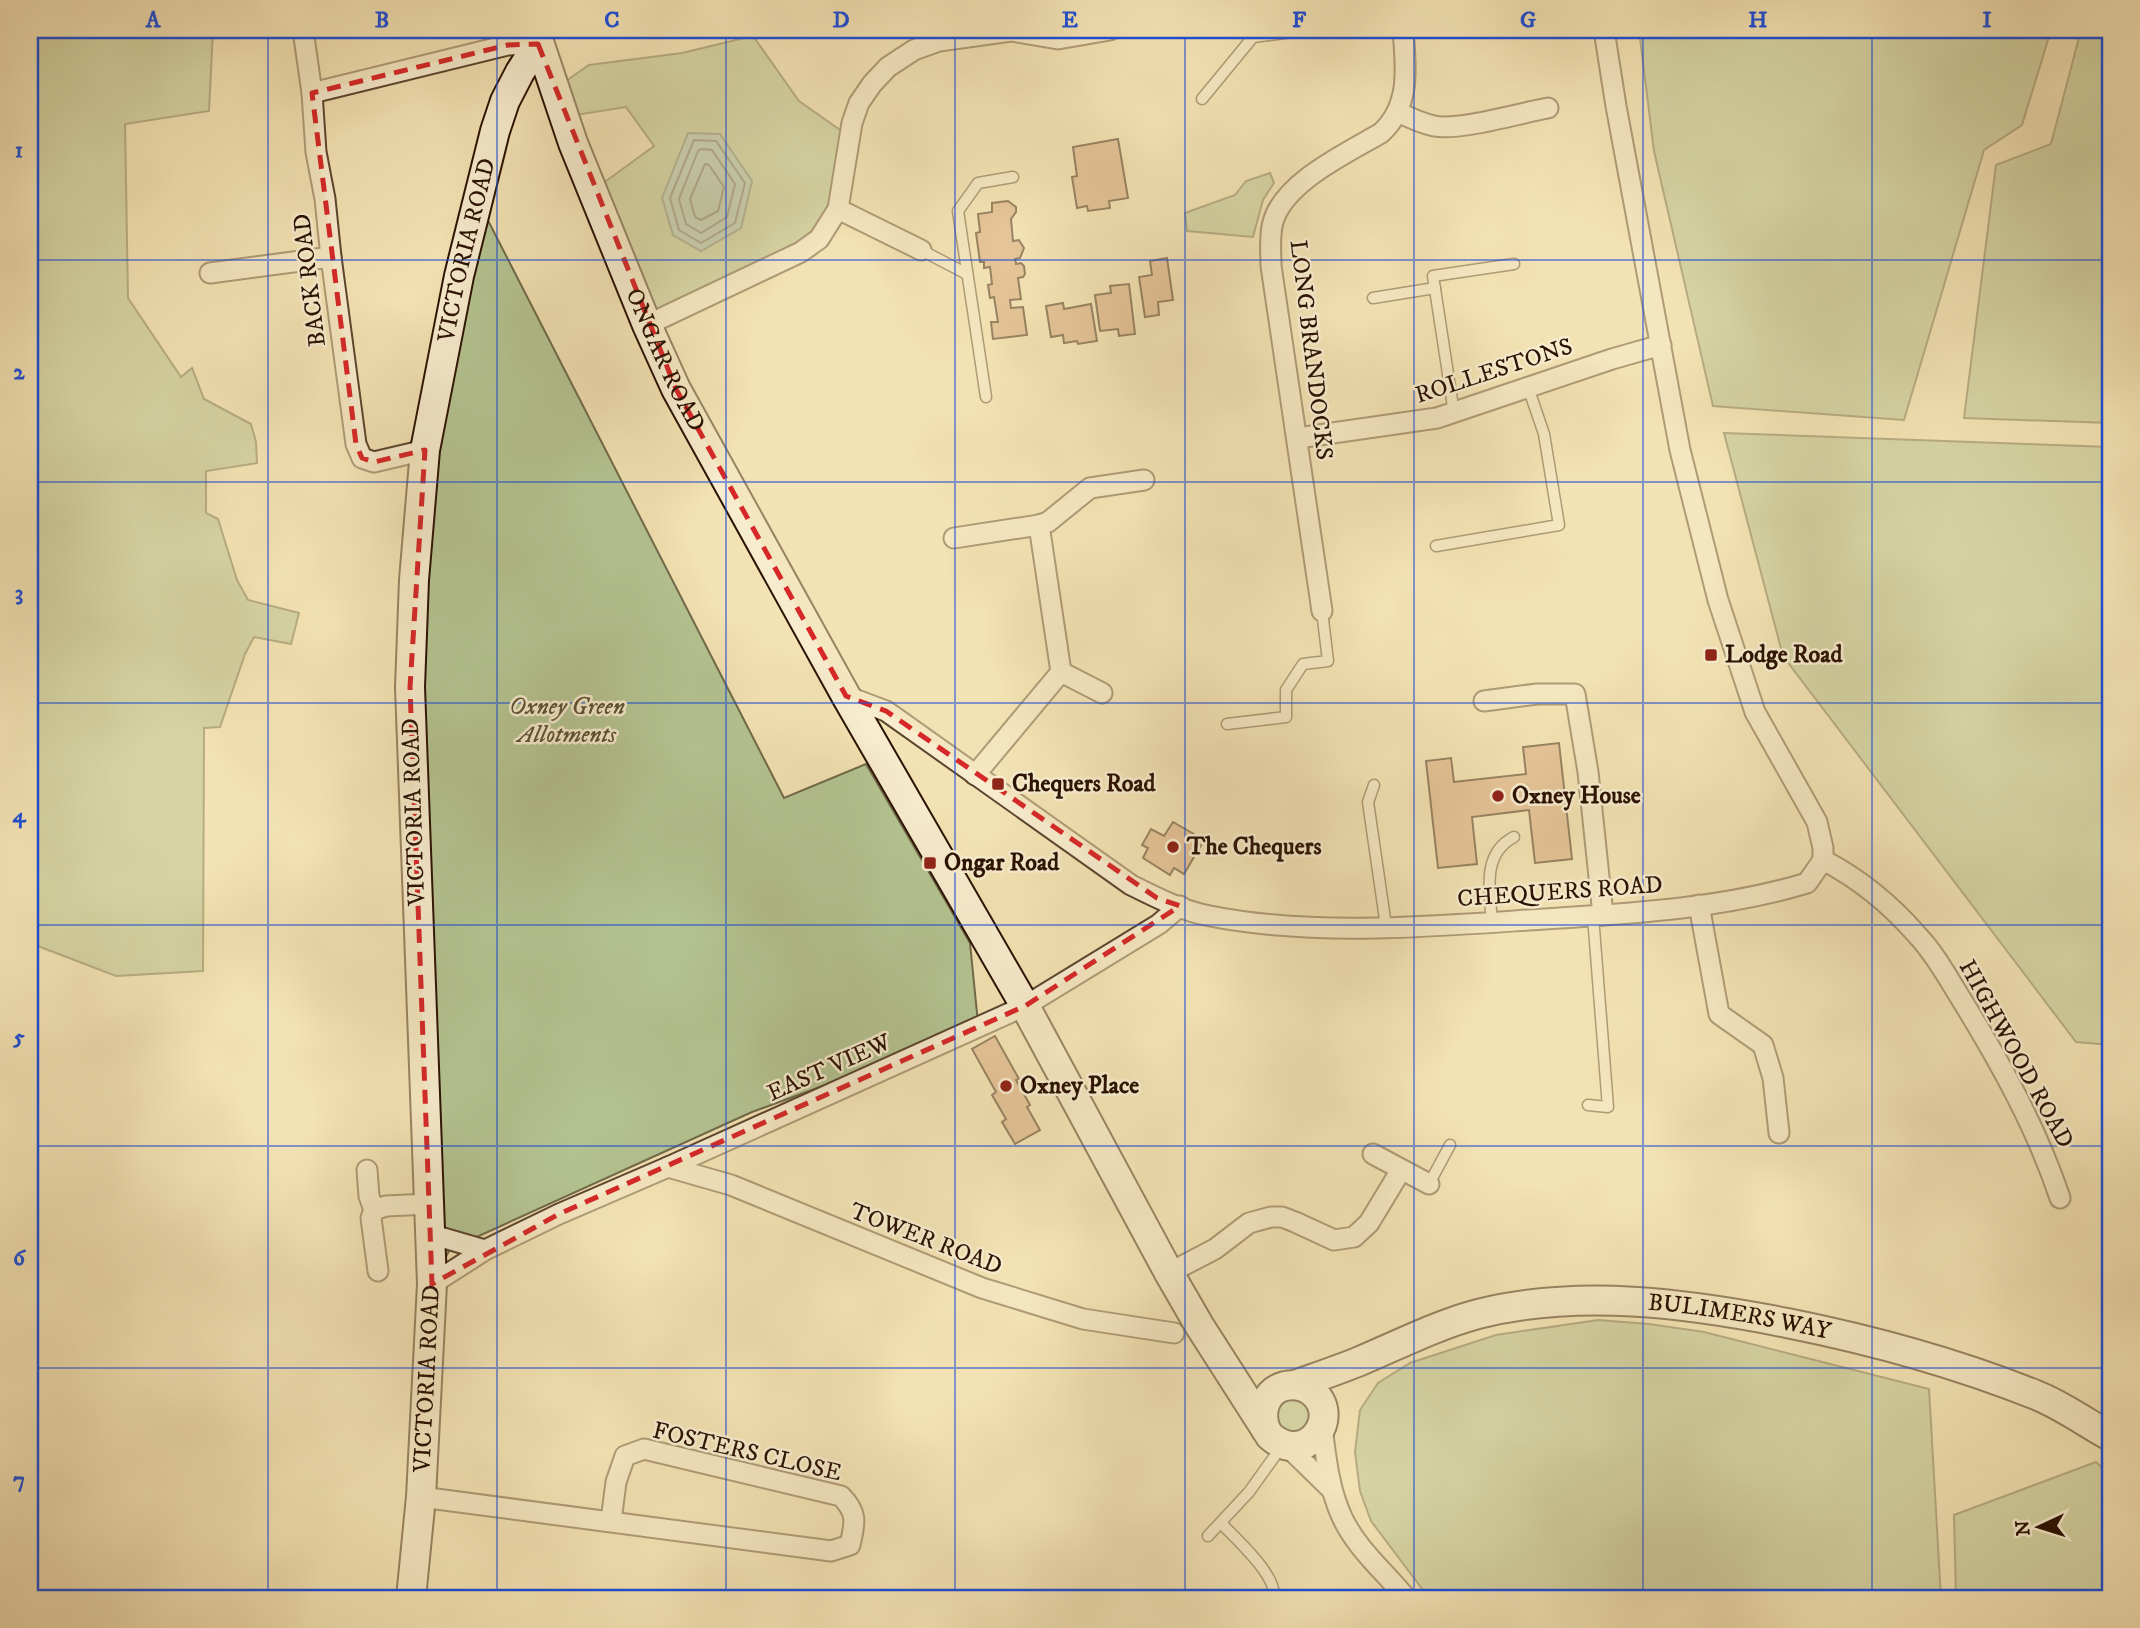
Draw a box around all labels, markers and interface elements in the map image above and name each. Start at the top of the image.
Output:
text: A [145,6,162,35]
text: B [375,6,389,35]
text: C [604,6,620,35]
text: D [832,6,850,35]
text: E [1062,6,1078,35]
text: F [1292,6,1307,35]
text: G [1520,6,1536,35]
text: H [1748,6,1768,35]
text: I [1982,6,1992,35]
text: 1 [15,136,23,165]
street label: VICTORIA ROAD [431,155,503,346]
street label: BACK ROAD [287,212,333,348]
street label: LONG BRANDOCKS [1283,238,1339,462]
street label: ONGAR ROAD [619,284,712,437]
street label: ROLLESTONS [1412,331,1576,411]
text: 2 [13,358,25,387]
text: 3 [15,579,23,608]
place label: Lodge Road [1725,640,1843,670]
marker: Lodge Road [1703,647,1719,663]
park label: Oxney Green Allotments [509,692,625,750]
street label: VICTORIA ROAD [396,718,432,907]
place label: Chequers Road [1012,769,1157,799]
marker: Chequers Road [990,776,1006,792]
place label: Oxney House [1512,781,1641,811]
marker: Oxney House [1490,788,1506,804]
text: 4 [12,801,27,830]
place label: The Chequers [1186,832,1322,862]
marker: The Chequers [1165,839,1181,855]
place label: Ongar Road [944,848,1060,878]
marker: Ongar Road [922,855,938,871]
street label: CHEQUERS ROAD [1456,870,1664,914]
street label: HIGHWOOD ROAD [1952,954,2080,1154]
text: 5 [12,1023,25,1052]
street label: EAST VIEW [762,1027,896,1109]
place label: Oxney Place [1020,1071,1139,1101]
marker: Oxney Place [998,1078,1014,1094]
street label: TOWER ROAD [846,1196,1006,1282]
text: 6 [13,1244,27,1273]
street label: VICTORIA ROAD [407,1284,447,1474]
street label: BULIMERS WAY [1647,1288,1834,1347]
street label: FOSTERS CLOSE [650,1416,844,1488]
text: 7 [13,1466,25,1495]
north arrow [2004,1492,2074,1562]
text: N [2011,1519,2036,1537]

